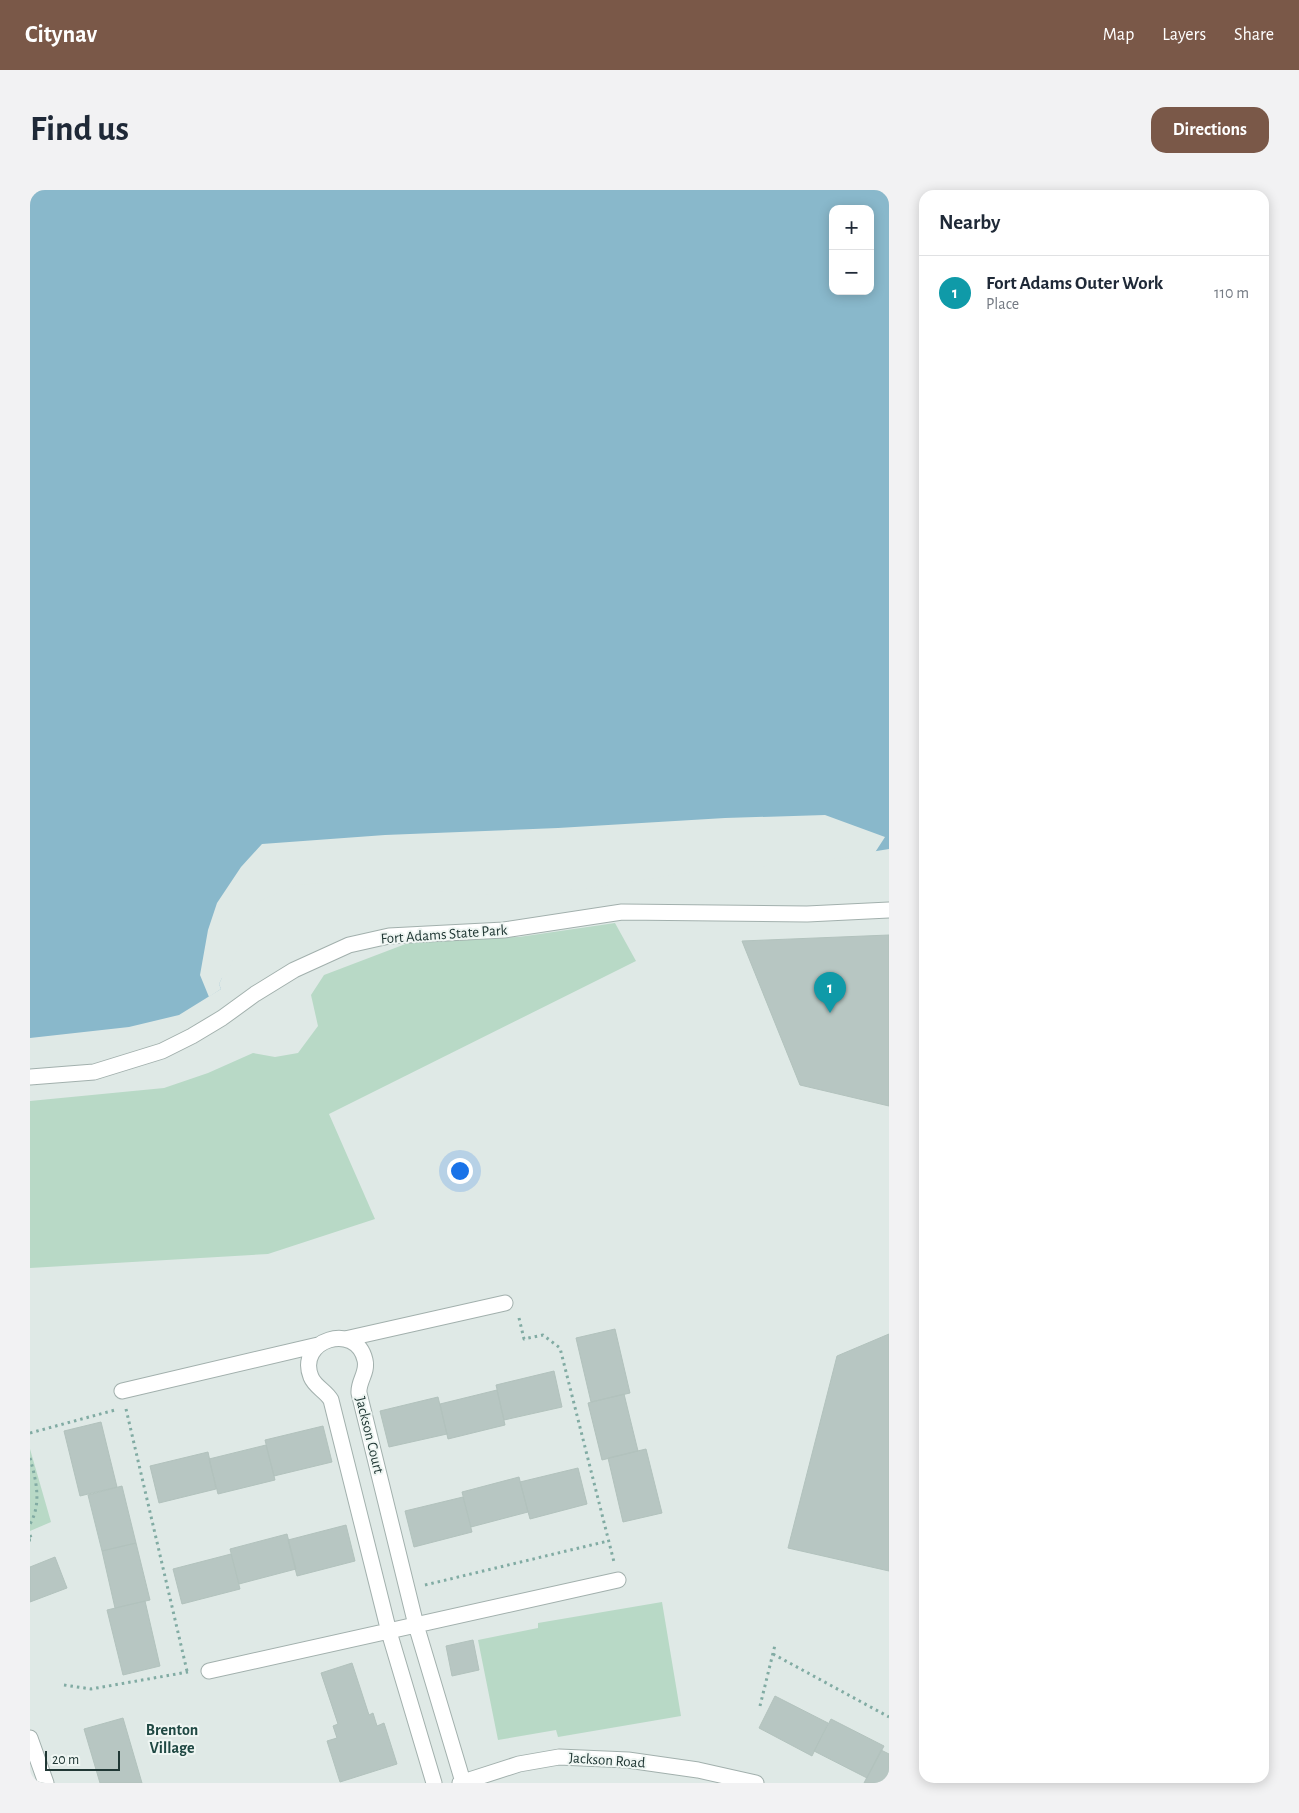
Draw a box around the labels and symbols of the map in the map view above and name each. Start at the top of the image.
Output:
street label: Fort Adams State Park [380,923,508,946]
pin: 1 [814,972,846,1013]
your location [447,1158,473,1184]
street label: Jackson Court [353,1395,386,1475]
district label: Brenton Village [146,1722,198,1756]
scale bar [45,1748,120,1771]
street label: Jackson Road [568,1750,646,1771]

